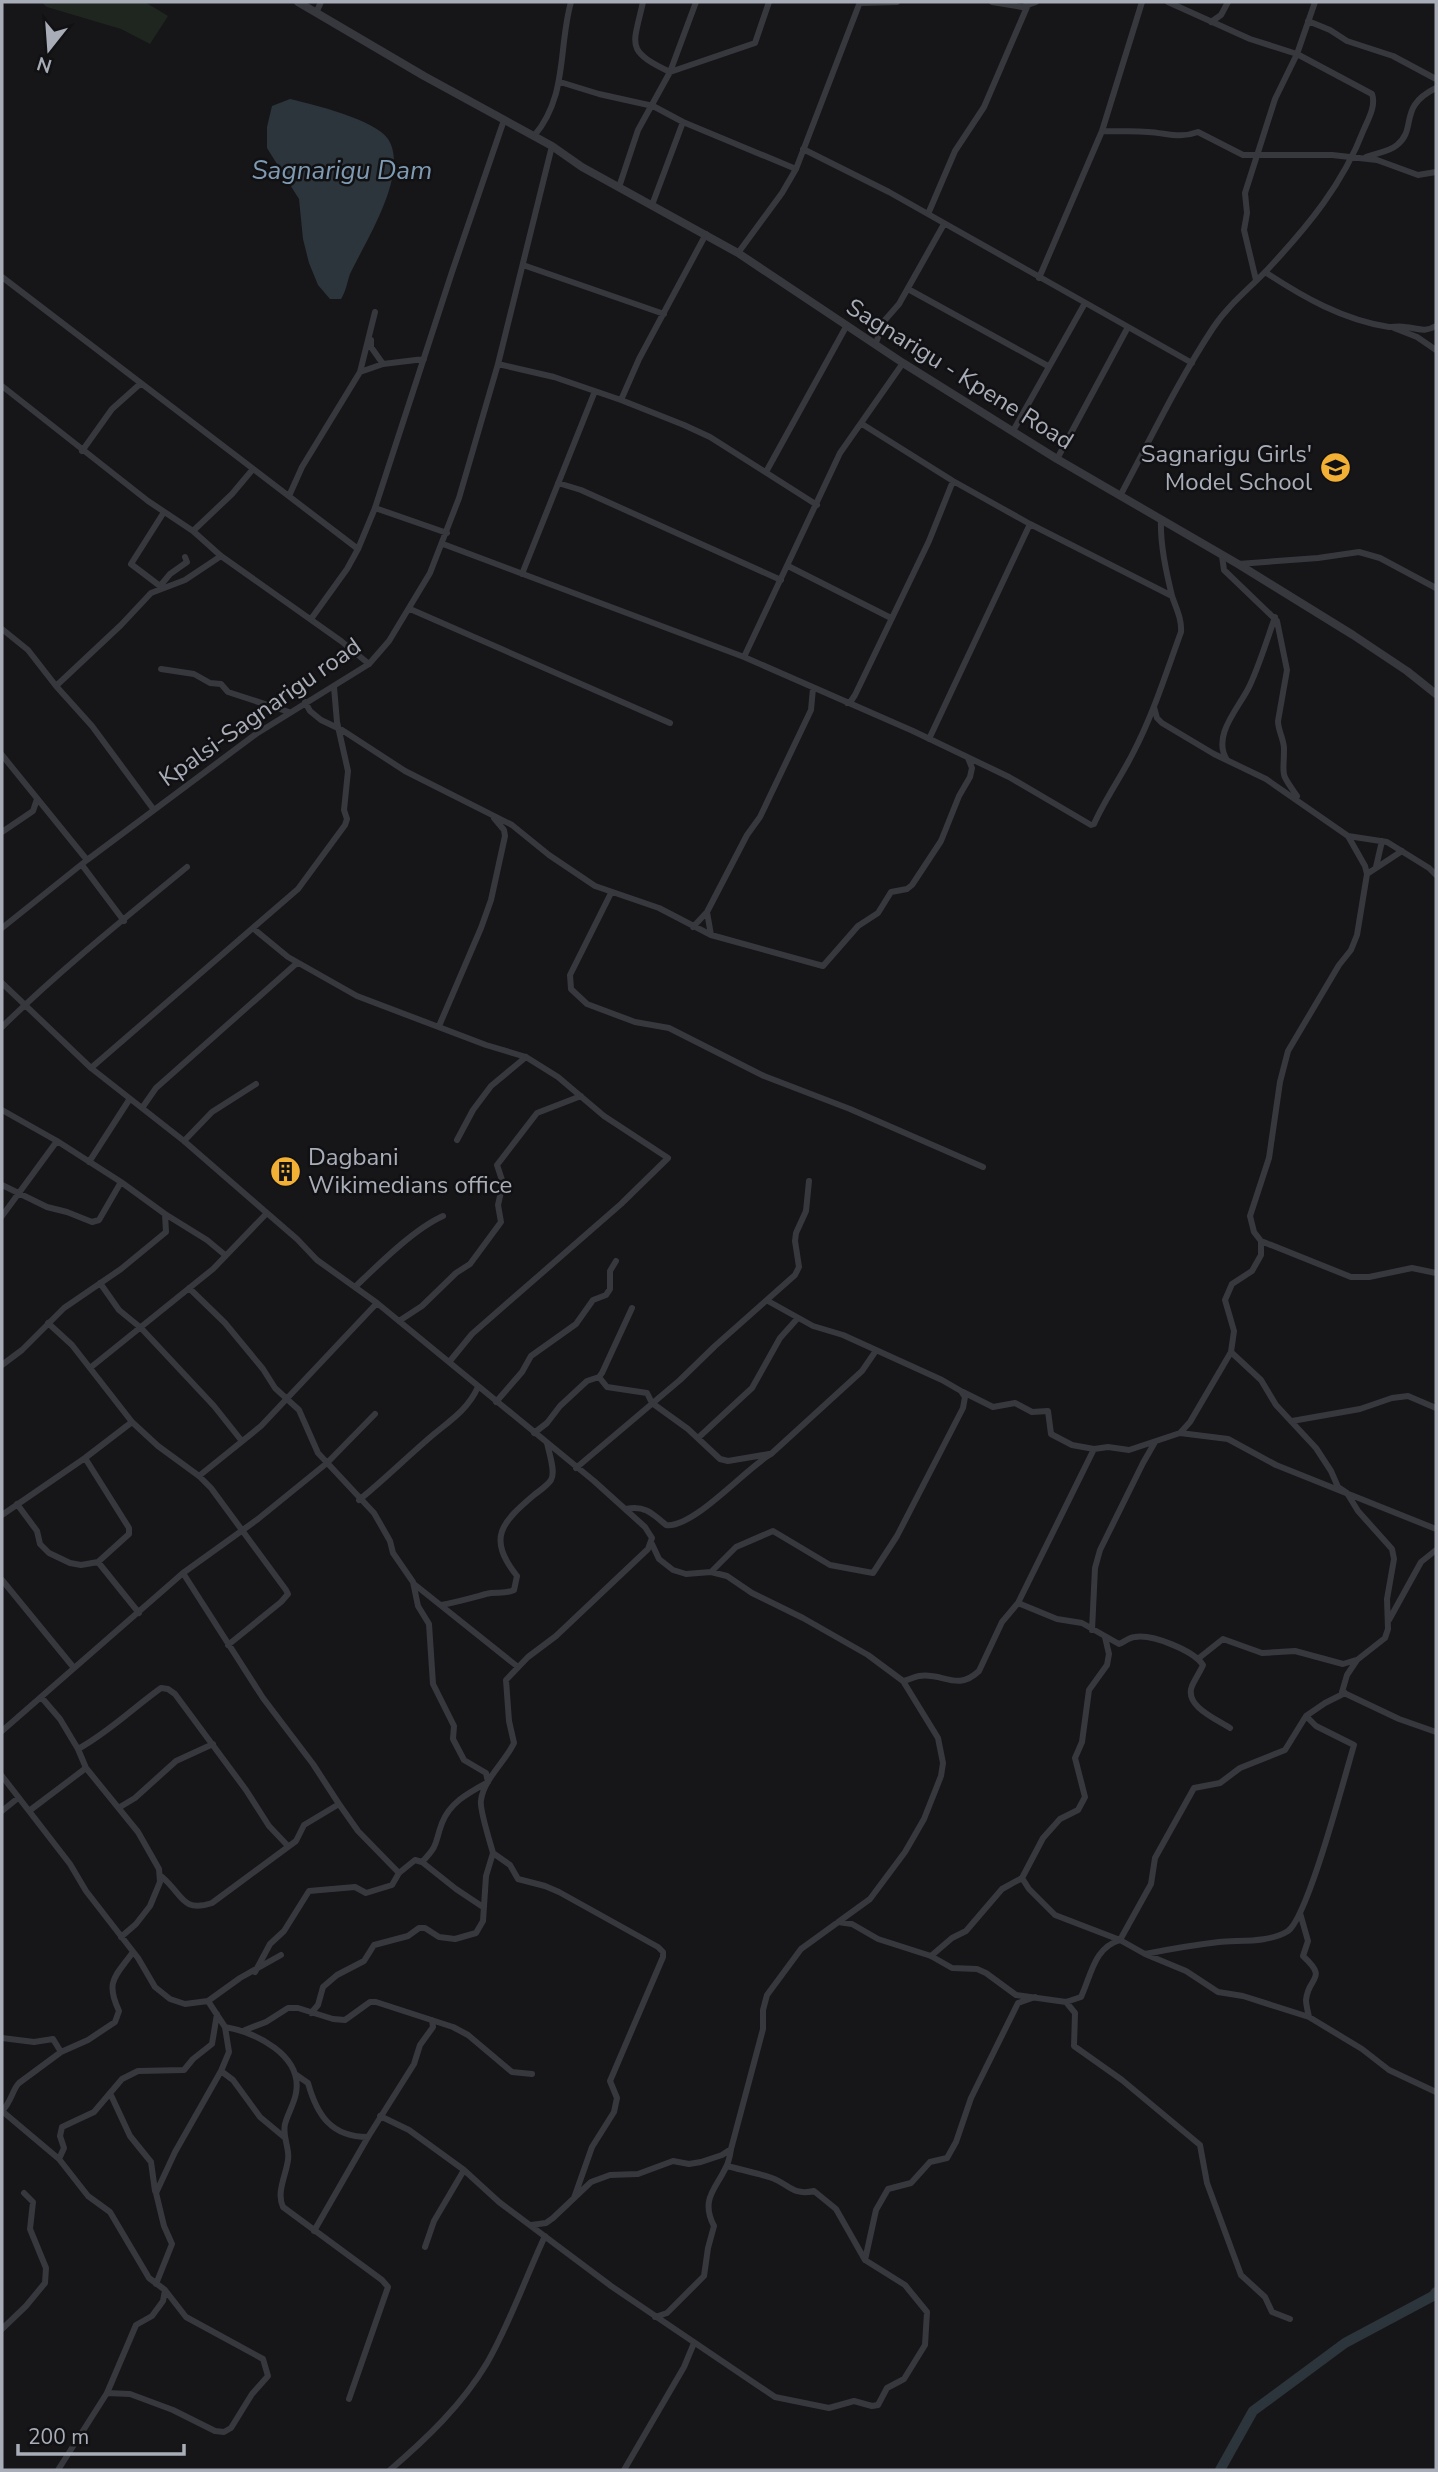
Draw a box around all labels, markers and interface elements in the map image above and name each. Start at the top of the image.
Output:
north arrow [14,14,84,84]
text: N [34,50,55,79]
water label: Sagnarigu Dam [252,153,432,188]
street label: Sagnarigu - Kpene Road [840,291,1080,457]
place label: Sagnarigu Girls' Model School [1141,438,1312,498]
school or university icon: Sagnarigu Girls' Model School [1318,451,1352,485]
street label: Kpalsi-Sagnarigu road [153,630,367,794]
place label: Dagbani Wikimedians office [308,1141,512,1201]
building icon: Dagbani Wikimedians office [268,1154,302,1188]
scale bar [18,2412,184,2456]
text: 200 m [28,2423,89,2451]

